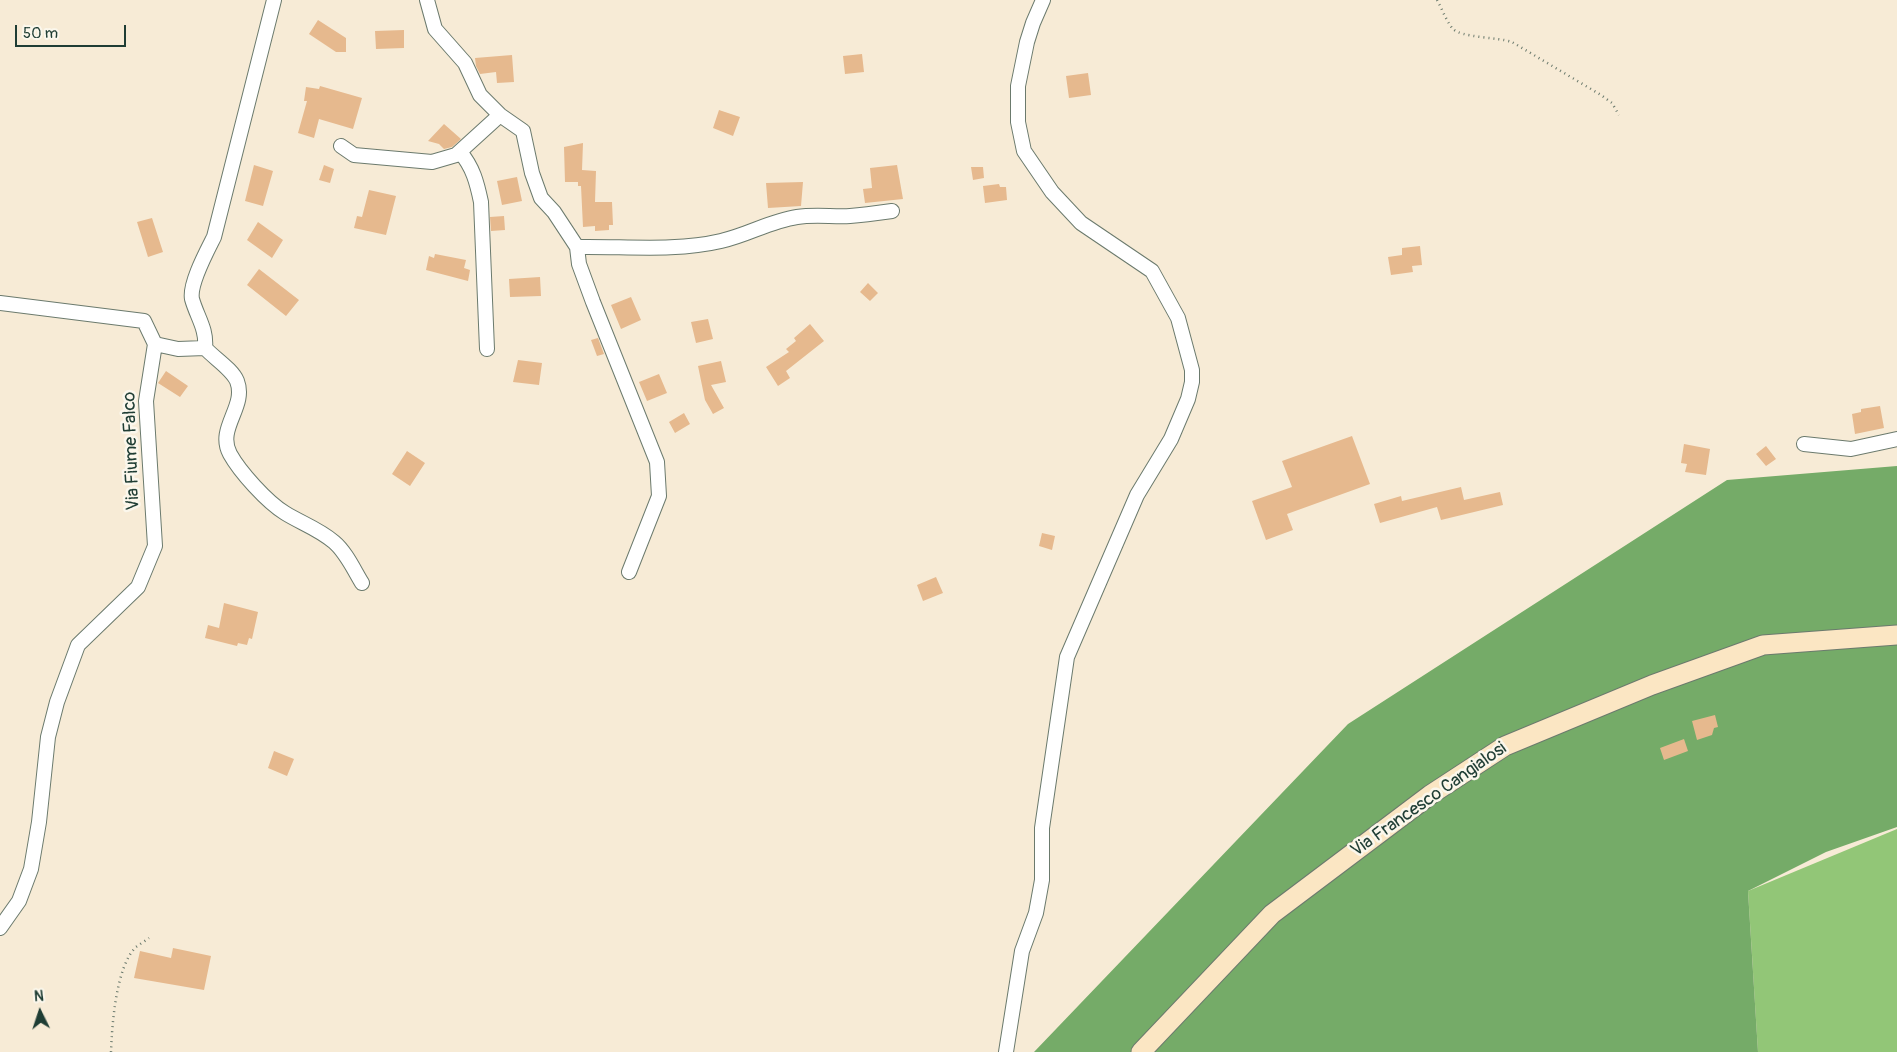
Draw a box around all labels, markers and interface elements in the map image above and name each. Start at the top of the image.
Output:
scale bar [18,15,129,47]
text: 50 m [23,24,58,43]
street label: Via Fiume Falco [119,391,145,511]
street label: Via Francesco Cangialosi [1347,738,1511,862]
north arrow [15,987,65,1037]
text: N [34,988,44,1005]

